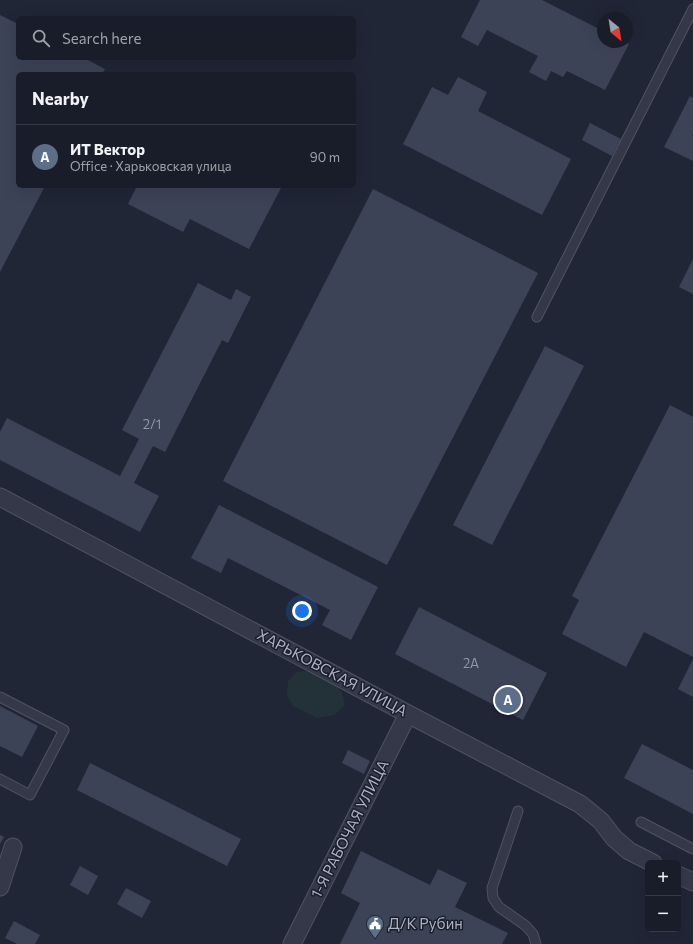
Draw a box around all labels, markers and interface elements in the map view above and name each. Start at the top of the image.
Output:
north arrow [597,12,633,48]
search box [16,16,356,60]
icon: search [30,27,52,49]
text: Search here [62,29,141,47]
text: Nearby [32,88,89,109]
text: ИТ Вектор [70,140,145,158]
text: A [40,149,50,165]
text: 90 m [310,149,340,165]
text: Office · Харьковская улица [70,158,231,174]
house number: 2/1 [143,416,161,432]
your location [292,601,312,621]
street label: ХАРЬКОВСКАЯ УЛИЦА [254,625,411,719]
house number: 2А [463,655,479,671]
pin: A [495,685,521,715]
street label: 1-Я РАБОЧАЯ УЛИЦА [306,756,392,901]
map controls [645,860,681,932]
button: + [645,860,681,896]
button: − [645,896,681,932]
public building icon: Д/К Рубин [365,914,385,939]
place label: Д/К Рубин [388,914,463,932]

